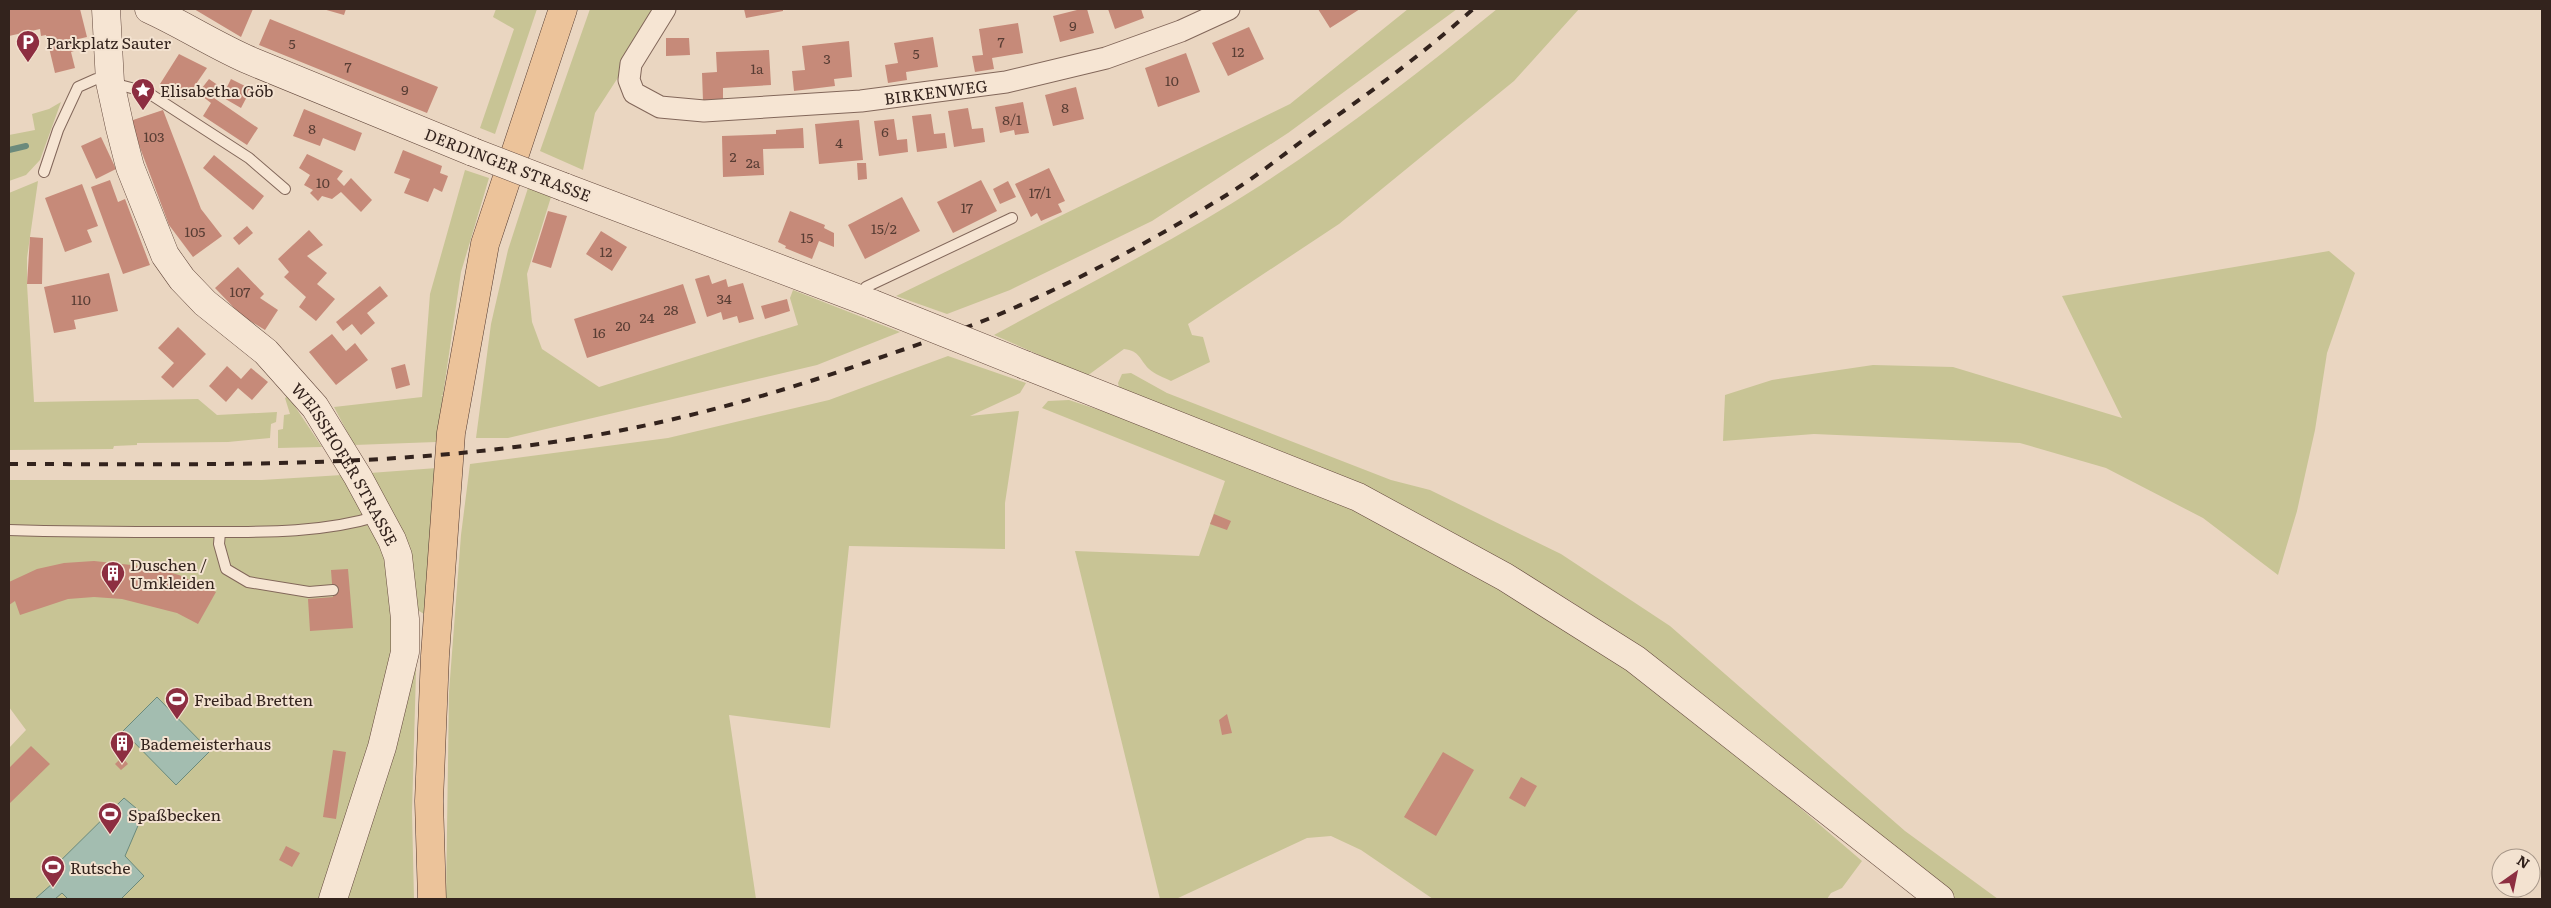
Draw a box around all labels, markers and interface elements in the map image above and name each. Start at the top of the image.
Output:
house number: 9 [1069,15,1077,35]
parking icon: Parkplatz Sauter [15,29,41,63]
place label: Parkplatz Sauter [46,30,171,54]
house number: 7 [997,31,1005,51]
house number: 5 [288,33,296,53]
house number: 12 [1232,41,1244,61]
house number: 5 [912,43,920,63]
house number: 3 [823,48,831,68]
house number: 7 [344,56,352,76]
house number: 1a [750,58,764,78]
house number: 10 [1165,70,1179,90]
street label: BIRKENWEG [882,73,989,110]
place icon: Elisabetha Göb [130,77,156,111]
place label: Elisabetha Göb [160,78,273,102]
house number: 9 [401,79,409,99]
house number: 8 [1061,97,1069,117]
house number: 8/1 [1002,109,1022,129]
house number: 8 [308,118,316,138]
street label: DERDINGER STRASSE [421,121,595,207]
house number: 6 [881,121,889,141]
house number: 103 [143,126,165,146]
house number: 4 [835,132,843,152]
house number: 2 [729,146,737,166]
house number: 2a [746,152,761,172]
house number: 10 [316,172,330,192]
house number: 17/1 [1029,182,1052,202]
house number: 17 [961,197,973,217]
house number: 15/2 [871,218,897,238]
house number: 105 [185,221,205,241]
house number: 15 [801,227,813,247]
house number: 12 [600,241,612,261]
house number: 107 [230,281,250,301]
house number: 34 [716,288,732,308]
house number: 110 [71,289,91,309]
house number: 28 [664,299,679,319]
house number: 24 [640,307,655,327]
house number: 20 [615,315,631,335]
house number: 16 [592,322,606,342]
street label: WEISSHOFER STRASSE [286,377,405,550]
place label: Duschen / Umkleiden [130,552,216,594]
building icon: Duschen / Umkleiden [100,560,126,594]
sports icon: Freibad Bretten [164,686,190,720]
place label: Freibad Bretten [194,687,313,711]
building icon: Bademeisterhaus [109,730,135,764]
place label: Bademeisterhaus [140,731,271,755]
sports icon: Spaßbecken [97,801,123,835]
place label: Spaßbecken [128,802,222,826]
north arrow [2491,848,2541,898]
text: N [2513,850,2534,873]
sports icon: Rutsche [40,854,66,888]
place label: Rutsche [70,855,131,879]

